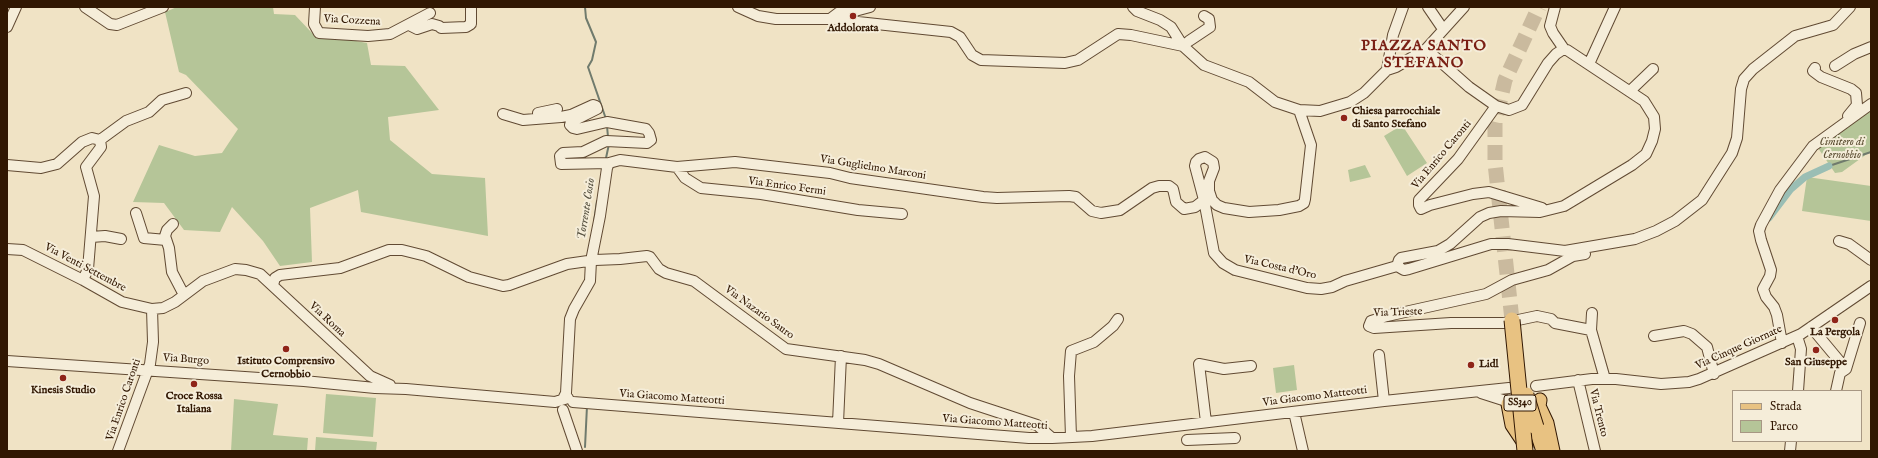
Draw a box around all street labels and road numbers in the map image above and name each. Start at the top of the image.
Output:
street label: Via Cozzena [323,13,381,29]
street label: Via Enrico Caronti [1409,118,1475,192]
street label: Via Guglielmo Marconi [819,153,927,183]
street label: Via Enrico Fermi [747,175,827,199]
street label: Via Venti Settembre [42,241,128,295]
street label: Via Costa d'Oro [1243,253,1317,283]
street label: Via Nazario Sauro [722,283,796,343]
street label: Via Roma [306,300,348,340]
street label: Via Trieste [1373,306,1423,320]
street label: Via Cinque Giornate [1694,323,1784,373]
street label: Via Burgo [163,352,209,368]
street label: Via Enrico Caronti [104,357,144,443]
street label: Via Giacomo Matteotti [1262,384,1368,410]
street label: Via Giacomo Matteotti [619,388,725,408]
street label: Via Trento [1586,388,1610,438]
road number: SS340 [1504,395,1536,411]
street label: Via Giacomo Matteotti [942,413,1048,433]

